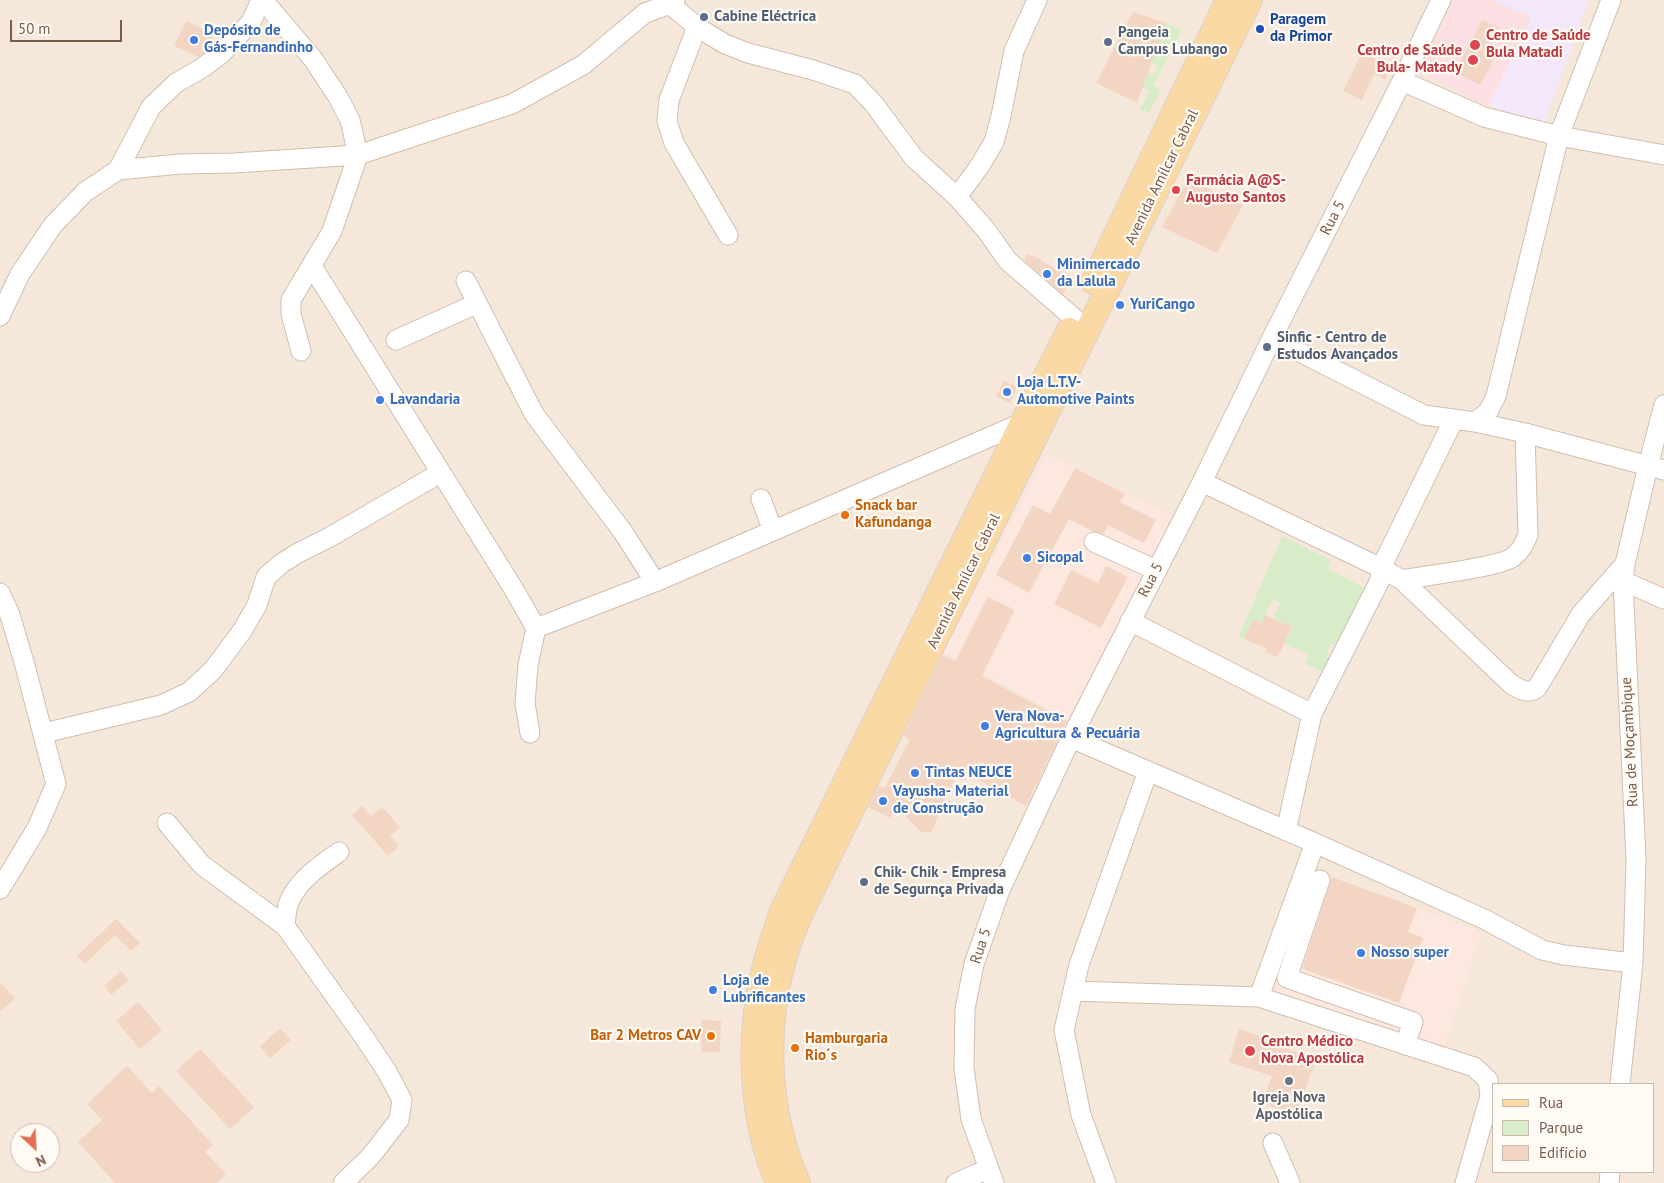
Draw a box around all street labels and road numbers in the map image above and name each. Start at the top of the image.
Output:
street label: Avenida Amílcar Cabral [1121,106,1203,248]
street label: Rua 5 [1317,198,1349,238]
street label: Avenida Amílcar Cabral [923,510,1005,652]
street label: Rua 5 [1135,560,1167,600]
street label: Rua de Moçambique [1618,677,1642,807]
street label: Rua 5 [967,926,995,966]

